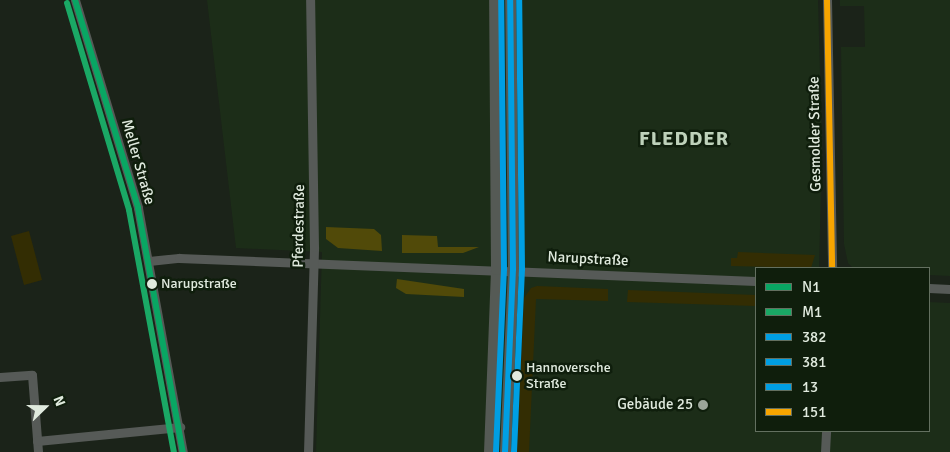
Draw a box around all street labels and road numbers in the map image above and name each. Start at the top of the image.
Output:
street label: Gesmolder Straße [805,76,825,192]
street label: Meller Straße [117,117,159,207]
street label: Pferdestraße [289,184,309,268]
street label: Narupstraße [547,248,629,270]

